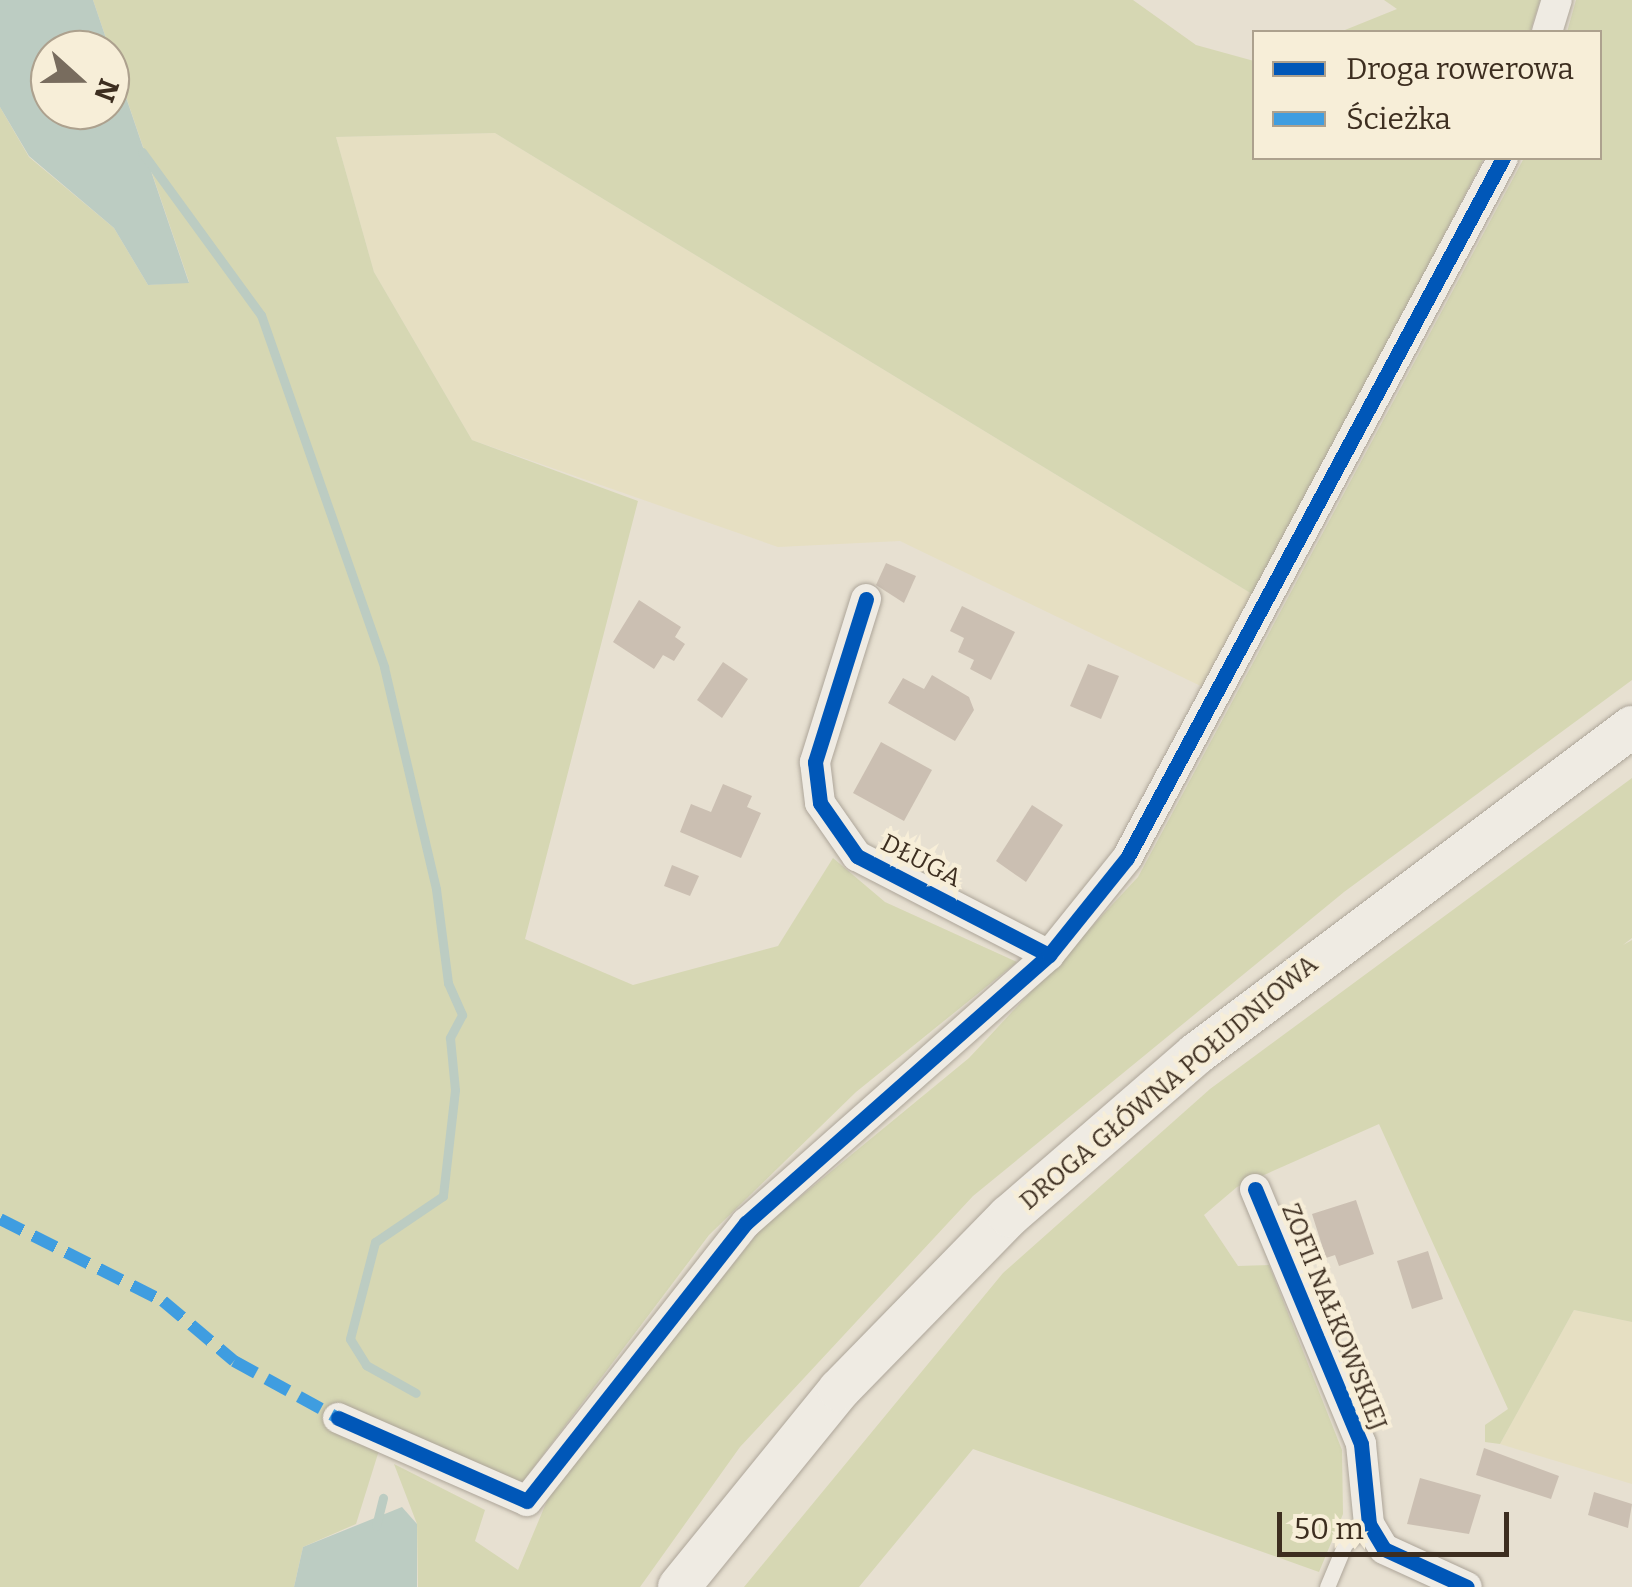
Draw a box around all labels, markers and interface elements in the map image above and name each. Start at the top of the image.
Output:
north arrow [30,30,130,130]
legend [1252,30,1602,160]
text: Droga rowerowa [1346,51,1574,87]
text: N [87,74,126,106]
text: Ścieżka [1346,101,1451,137]
street label: DŁUGA [876,828,966,894]
street label: DROGA GŁÓWNA POŁUDNIOWA [1014,950,1324,1216]
street label: ZOFII NAŁKOWSKIEJ [1275,1199,1393,1435]
scale bar [1282,1492,1514,1554]
text: 50 m [1294,1511,1364,1547]

